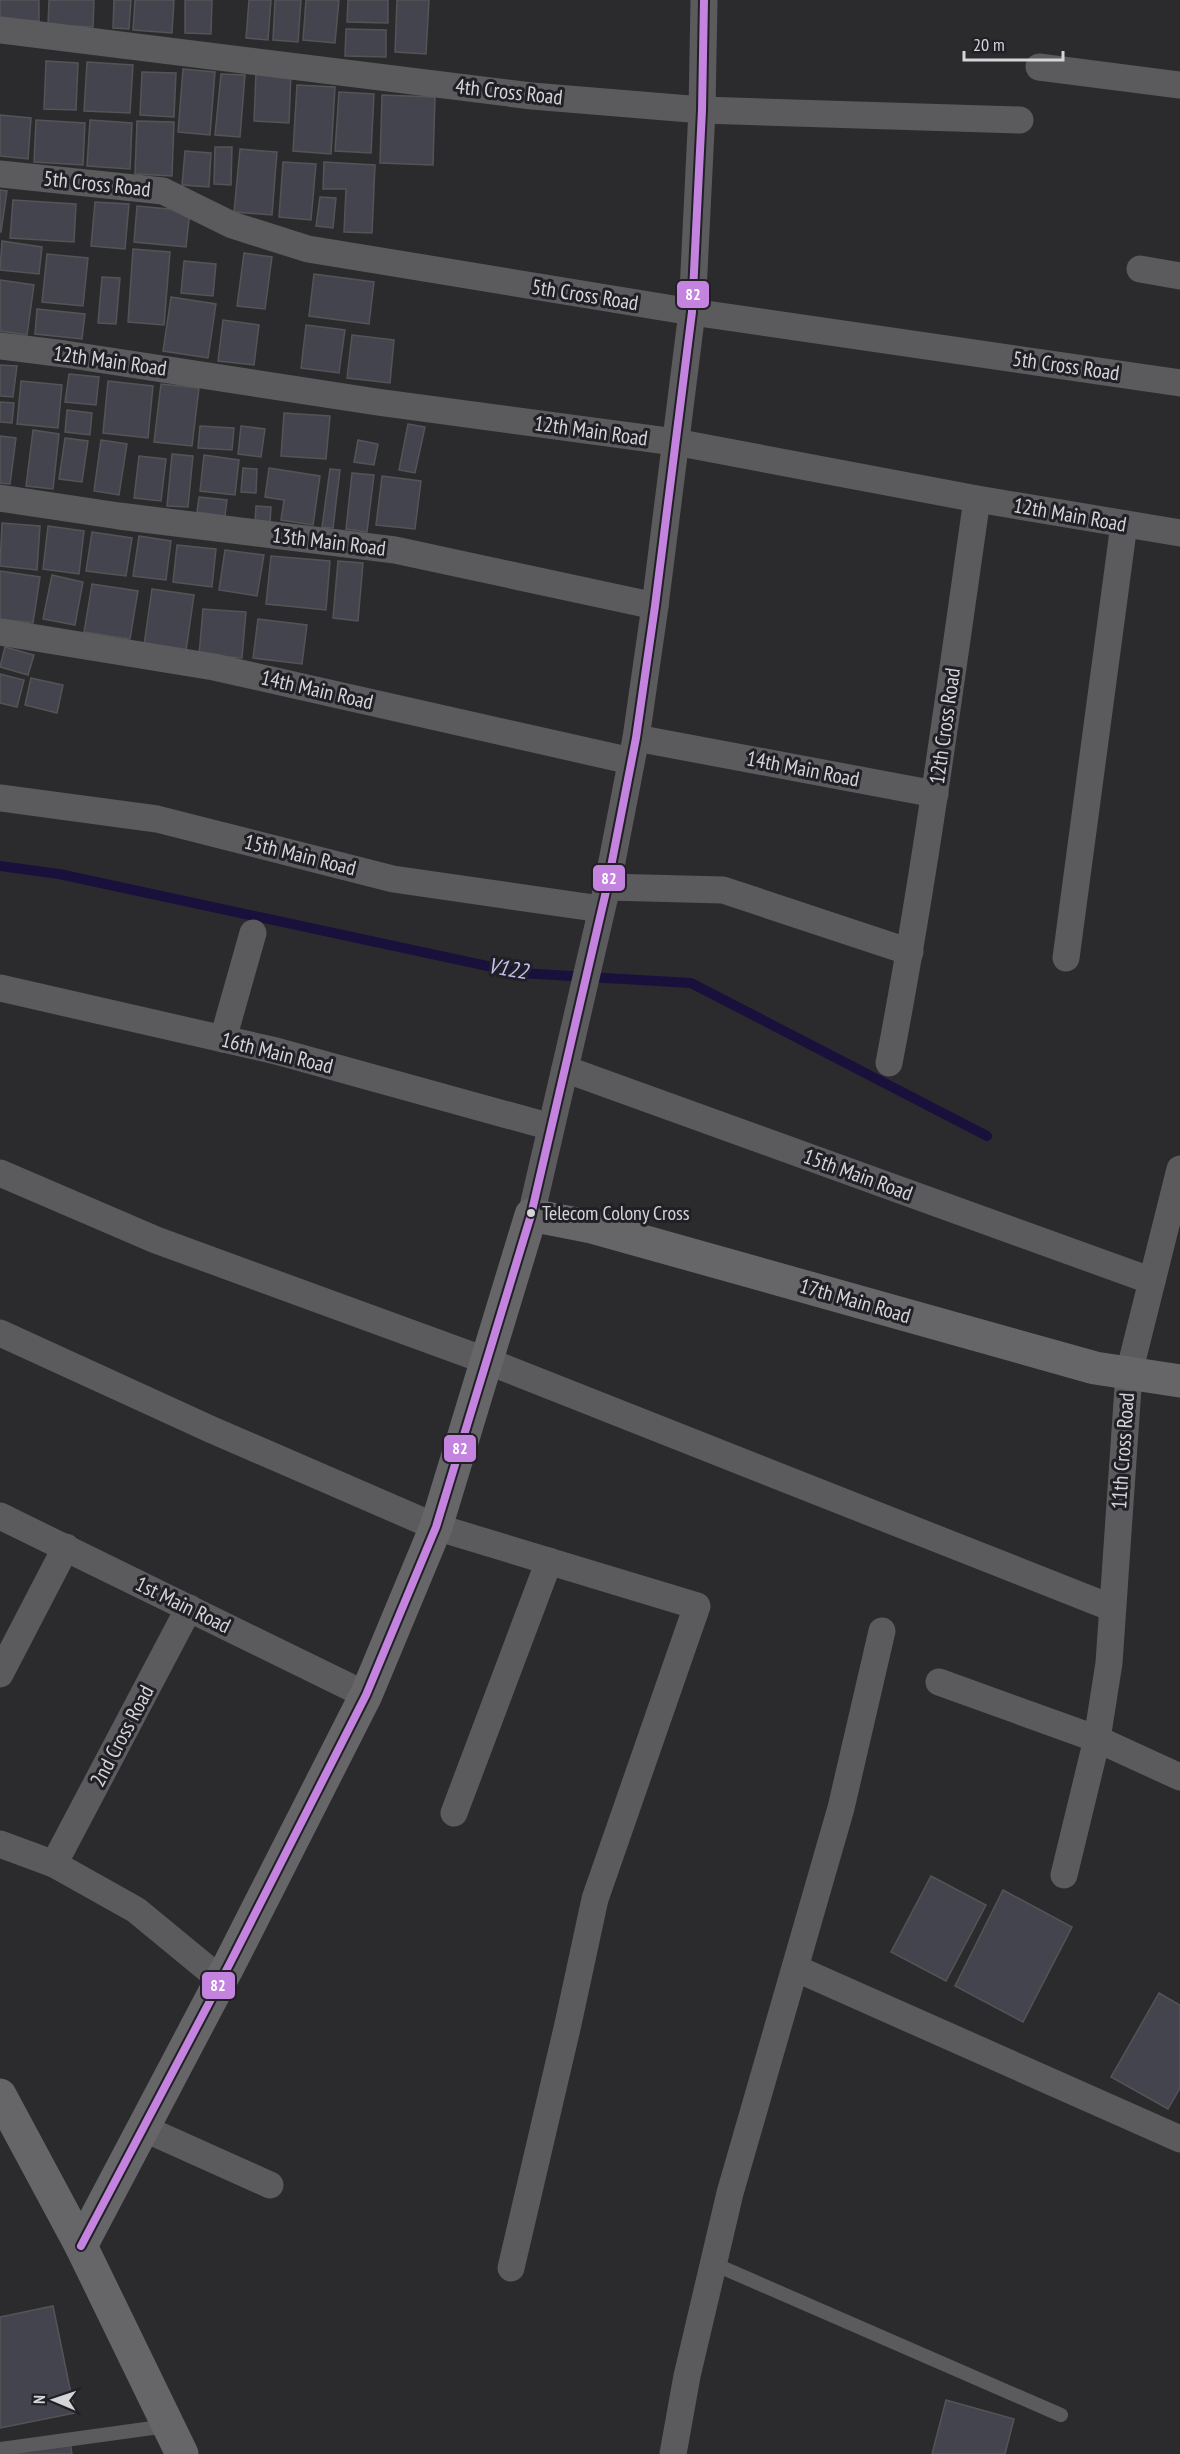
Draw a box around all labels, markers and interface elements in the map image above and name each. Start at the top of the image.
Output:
scale bar [964,24,1063,62]
text: 20 m [973,33,1005,56]
street label: 4th Cross Road [454,72,564,111]
street label: 5th Cross Road [42,164,152,203]
street label: 5th Cross Road [530,273,640,316]
line badge: 82 [676,280,710,309]
text: 82 [685,284,701,304]
street label: 12th Main Road [52,339,168,382]
street label: 5th Cross Road [1011,345,1121,386]
street label: 12th Main Road [533,409,649,452]
street label: 12th Main Road [1012,491,1129,538]
street label: 13th Main Road [271,521,387,562]
street label: 14th Main Road [258,664,376,716]
street label: 12th Cross Road [923,666,966,786]
street label: 14th Main Road [744,744,862,793]
street label: 15th Main Road [241,828,359,881]
line badge: 82 [592,864,626,892]
text: 82 [601,868,617,888]
water label: V122 [486,951,532,986]
street label: 16th Main Road [218,1026,336,1079]
street label: 15th Main Road [800,1142,916,1207]
place label: Telecom Colony Cross [542,1200,690,1226]
marker: Telecom Colony Cross [525,1207,537,1219]
street label: 17th Main Road [797,1272,914,1329]
street label: 11th Cross Road [1105,1392,1140,1510]
line badge: 82 [443,1434,477,1463]
text: 82 [452,1438,468,1458]
street label: 1st Main Road [131,1570,235,1639]
street label: 2nd Cross Road [84,1680,160,1791]
line badge: 82 [201,1971,236,2000]
text: 82 [210,1975,226,1995]
north arrow [24,2370,84,2430]
text: N [29,2395,49,2404]

